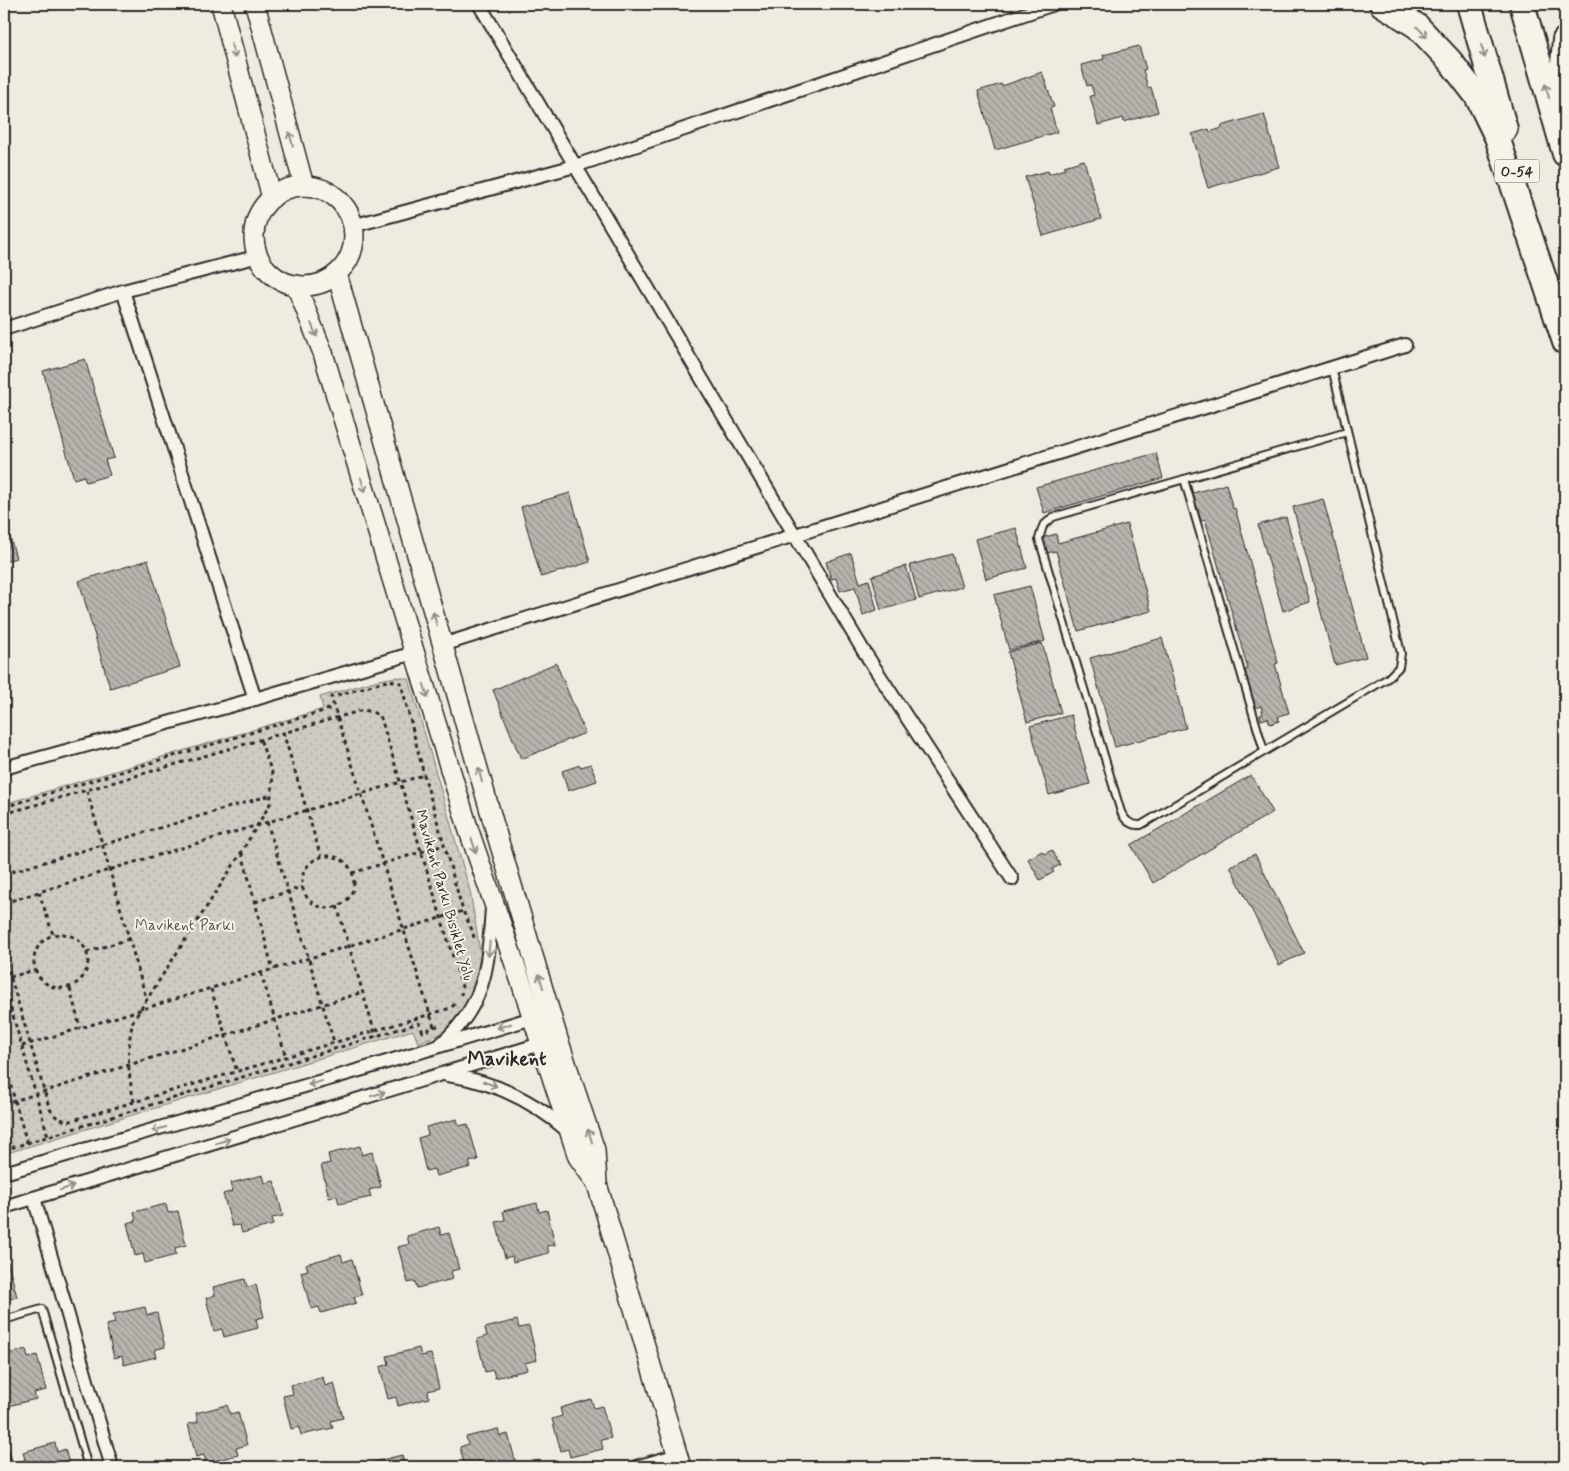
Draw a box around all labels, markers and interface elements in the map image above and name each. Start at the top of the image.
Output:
one-way arrow [1416,26,1428,38]
one-way arrow [229,42,238,58]
one-way arrow [1478,42,1488,58]
one-way arrow [1542,83,1551,99]
one-way arrow [286,132,295,148]
road number: O-54 [1494,160,1540,182]
one-way arrow [310,322,320,337]
one-way arrow [359,477,369,493]
one-way arrow [429,611,439,627]
one-way arrow [421,682,431,698]
one-way arrow [474,767,484,783]
street label: Mavikent Parkı Bisiklet Yolu [410,808,478,983]
one-way arrow [470,838,479,853]
park label: Mavikent Parkı [135,916,235,936]
one-way arrow [484,941,494,957]
one-way arrow [536,973,546,989]
one-way arrow [496,1022,512,1032]
district label: Mavikent [467,1046,547,1073]
one-way arrow [307,1079,323,1089]
one-way arrow [482,1080,497,1089]
one-way arrow [370,1088,386,1098]
one-way arrow [151,1124,167,1134]
one-way arrow [585,1129,594,1144]
one-way arrow [214,1135,230,1145]
one-way arrow [59,1183,75,1192]

